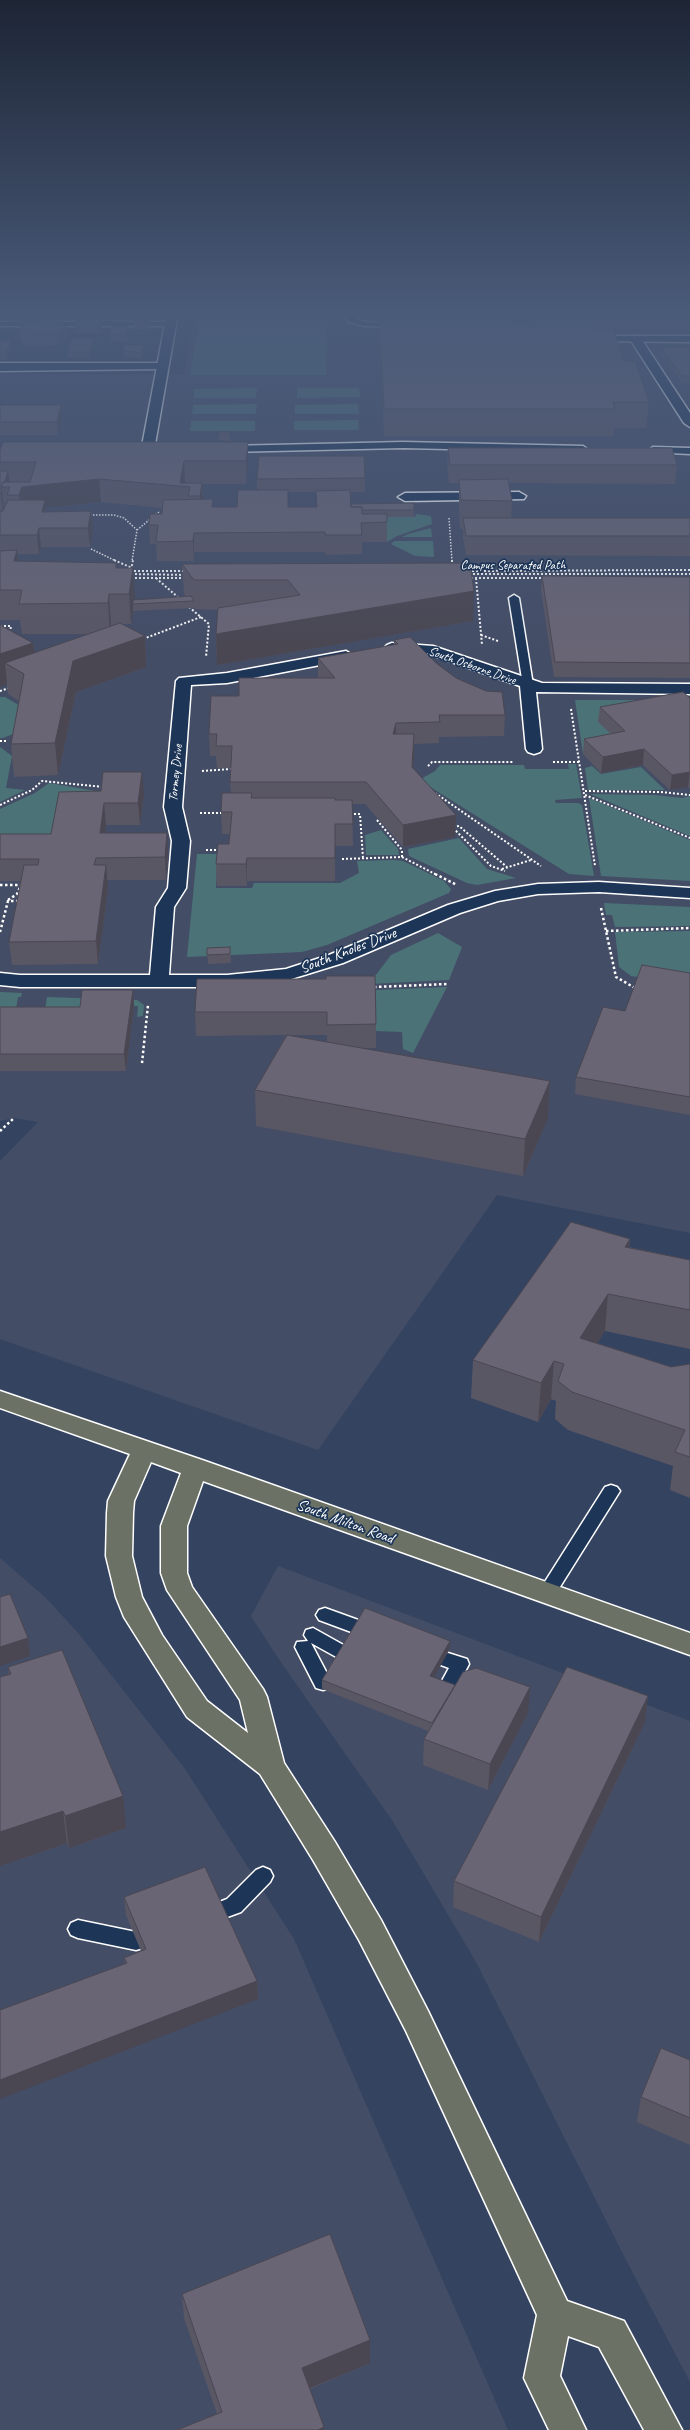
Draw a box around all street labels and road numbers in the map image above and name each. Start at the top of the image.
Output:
street label: Campus Separated Path [460,558,566,574]
street label: South Osborne Drive [426,644,518,688]
street label: Tormey Drive [166,744,186,802]
street label: South Knoles Drive [297,924,399,978]
street label: South Milton Road [294,1496,396,1548]

